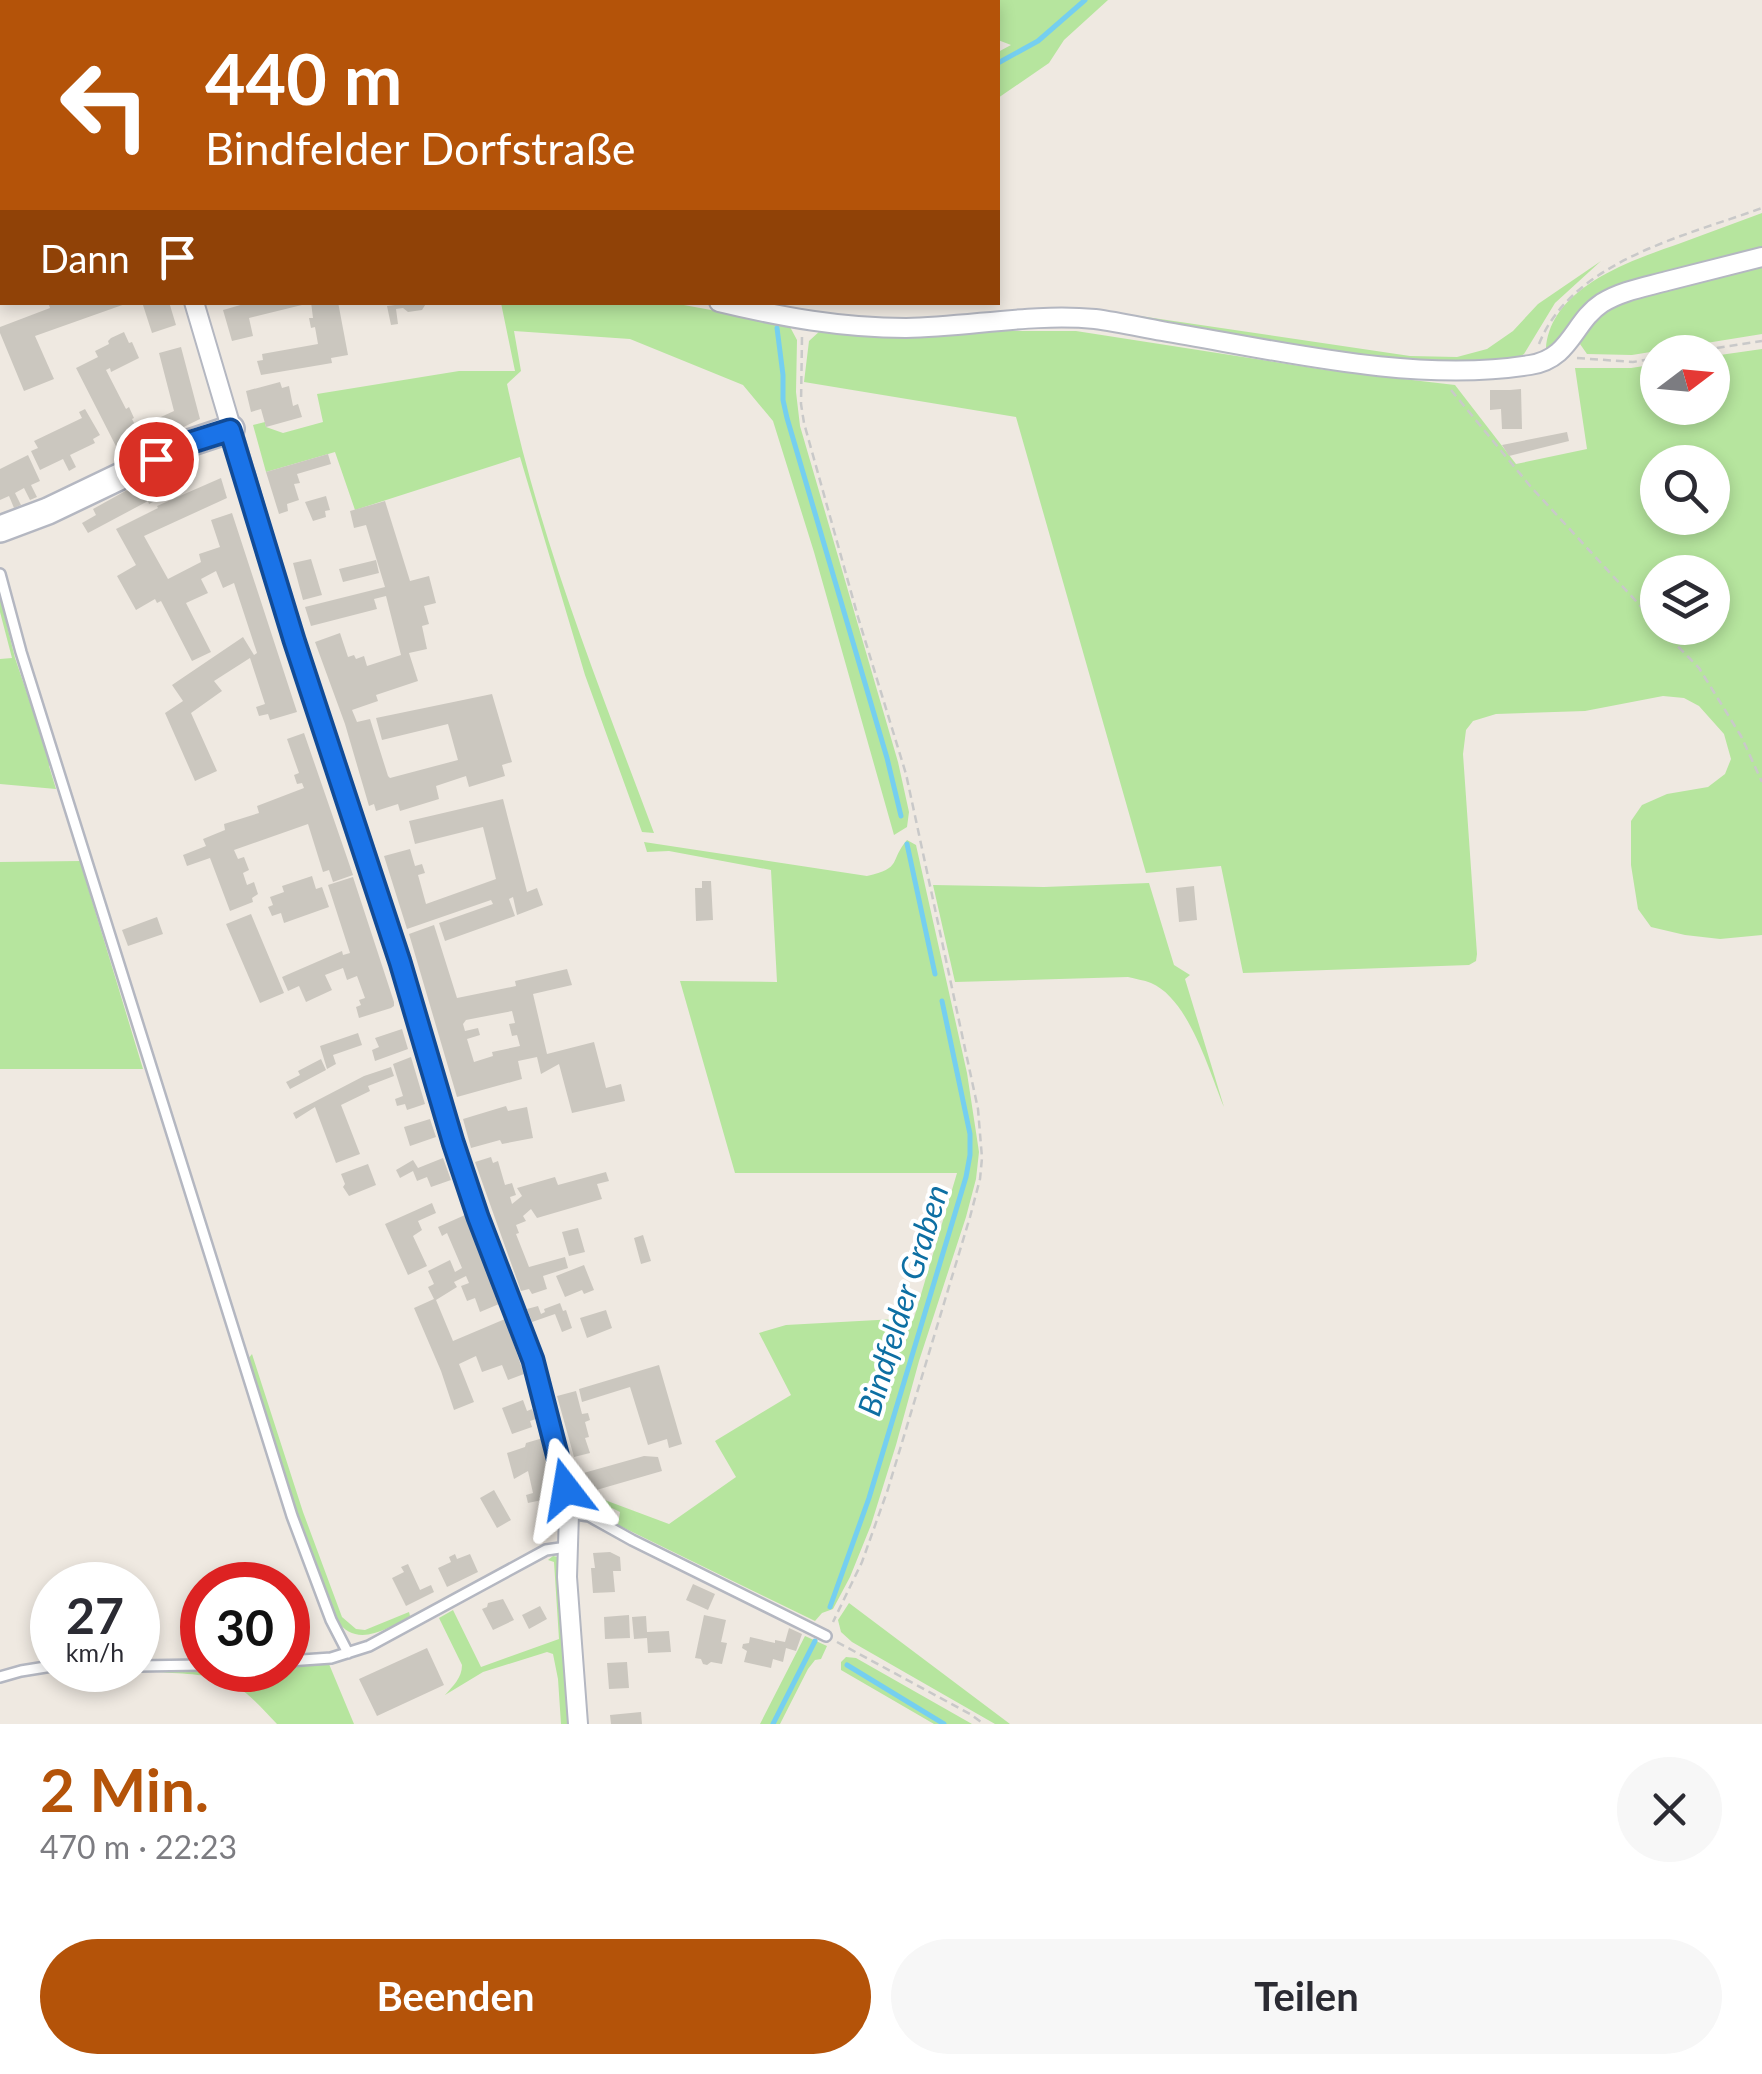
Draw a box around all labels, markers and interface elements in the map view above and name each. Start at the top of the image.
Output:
text: 440 m [205,36,402,120]
icon: left [40,40,170,170]
text: Bindfelder Dorfstraße [205,121,636,175]
icon: arrive [150,230,205,285]
text: Dann [40,235,130,281]
north arrow [1640,335,1730,425]
map controls [1640,335,1730,645]
pin [114,417,199,502]
icon: arrive [129,432,184,487]
button: search [1640,445,1730,535]
button: layers [1640,555,1730,645]
water label: Bindfelder Graben [848,1180,956,1420]
position arrow [514,1437,618,1541]
speed limit sign: 30 [180,1562,310,1692]
text: 27 [66,1585,124,1645]
text: km/h [66,1637,124,1667]
text: 2 Min. [40,1753,209,1825]
button: close [1617,1757,1722,1862]
text: 470 m · 22:23 [40,1827,237,1866]
button: Beenden [40,1939,871,2054]
button: Teilen [891,1939,1722,2054]

